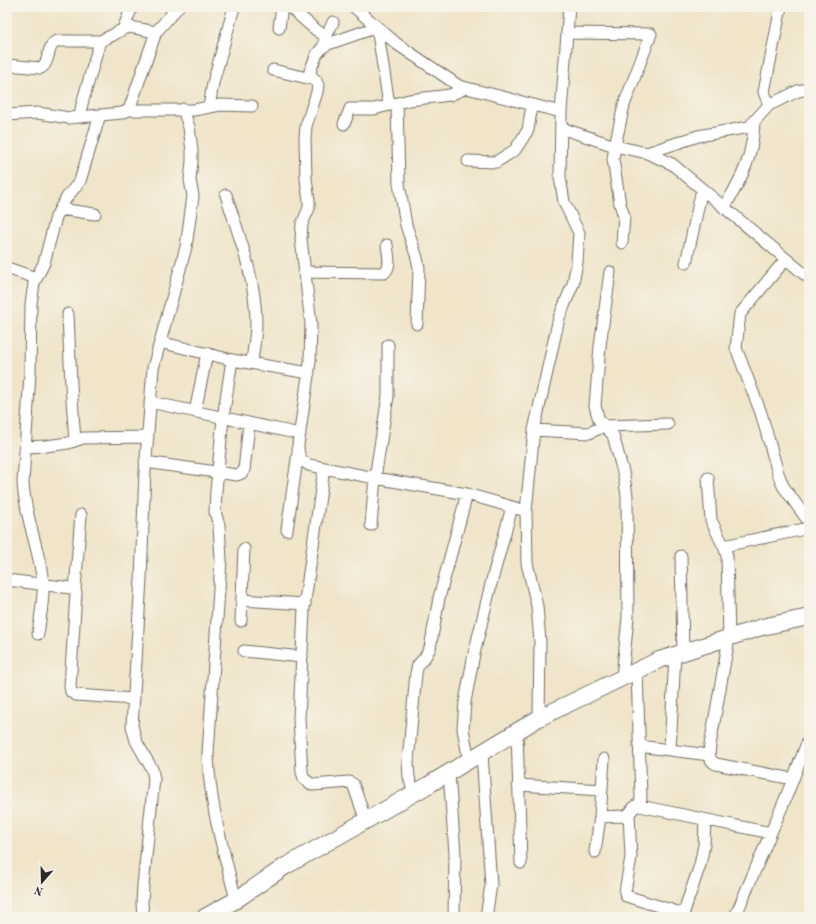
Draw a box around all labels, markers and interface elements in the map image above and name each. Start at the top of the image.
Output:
north arrow [22,862,62,902]
text: N [33,883,45,897]

